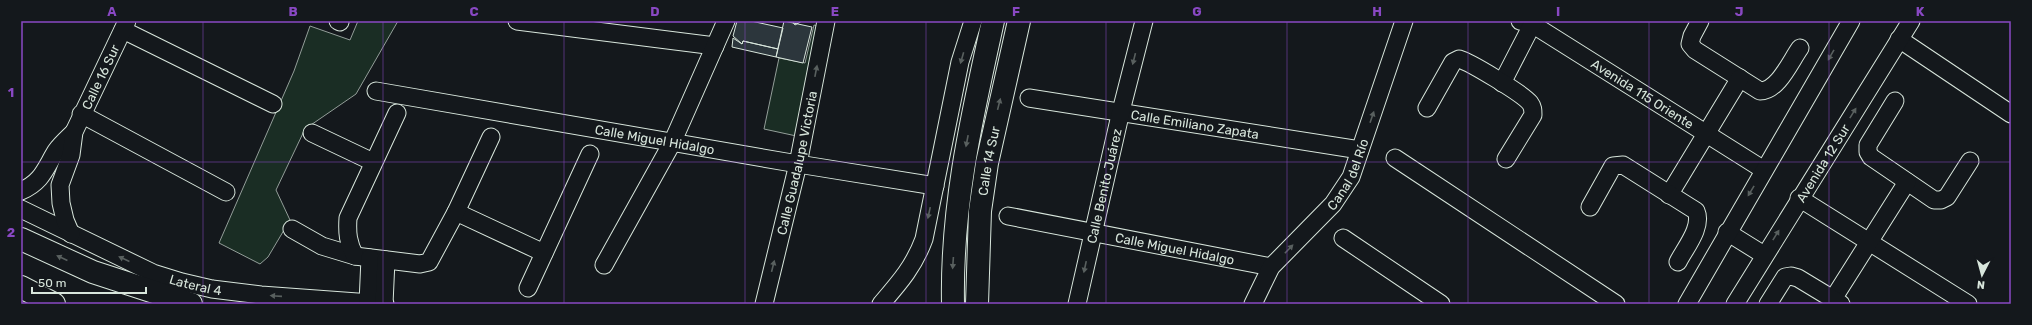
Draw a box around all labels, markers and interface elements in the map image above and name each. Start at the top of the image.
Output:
text: A [107,4,117,19]
text: B [288,4,298,19]
text: C [469,4,479,19]
text: D [650,4,660,19]
text: E [831,4,839,19]
text: F [1012,4,1020,19]
text: G [1192,4,1202,19]
text: H [1372,4,1382,19]
text: I [1556,4,1560,19]
text: J [1735,4,1743,19]
text: K [1916,4,1925,19]
street label: Calle 16 Sur [78,42,122,112]
one-way arrow [1828,49,1835,61]
one-way arrow [958,52,964,65]
one-way arrow [1131,53,1137,65]
street label: Avenida 115 Oriente [1589,56,1697,131]
one-way arrow [814,65,820,77]
text: 1 [8,85,14,100]
street label: Calle Guadalupe Victoria [774,89,820,236]
one-way arrow [996,98,1002,110]
street label: Calle Emiliano Zapata [1130,107,1260,142]
one-way arrow [1849,107,1856,118]
one-way arrow [1369,111,1375,123]
street label: Avenida 12 Sur [1793,121,1853,205]
street label: Calle Miguel Hidalgo [594,122,716,157]
street label: Calle 14 Sur [975,125,1003,196]
street label: Calle Benito Juárez [1084,127,1124,245]
one-way arrow [964,135,970,147]
street label: Canal del Río [1324,137,1371,213]
one-way arrow [1748,185,1755,197]
one-way arrow [926,207,932,219]
text: 2 [7,225,15,240]
street label: Calle Miguel Hidalgo [1114,229,1236,267]
one-way arrow [1773,229,1780,241]
one-way arrow [1285,244,1294,254]
one-way arrow [56,255,67,261]
north arrow [1962,255,2002,295]
one-way arrow [118,256,129,262]
one-way arrow [949,257,956,269]
one-way arrow [770,260,776,272]
one-way arrow [1082,261,1088,273]
scale bar [32,269,146,295]
street label: Lateral 4 [168,271,223,298]
text: 50 m [38,276,66,290]
text: N [1976,278,1986,291]
one-way arrow [270,293,282,300]

